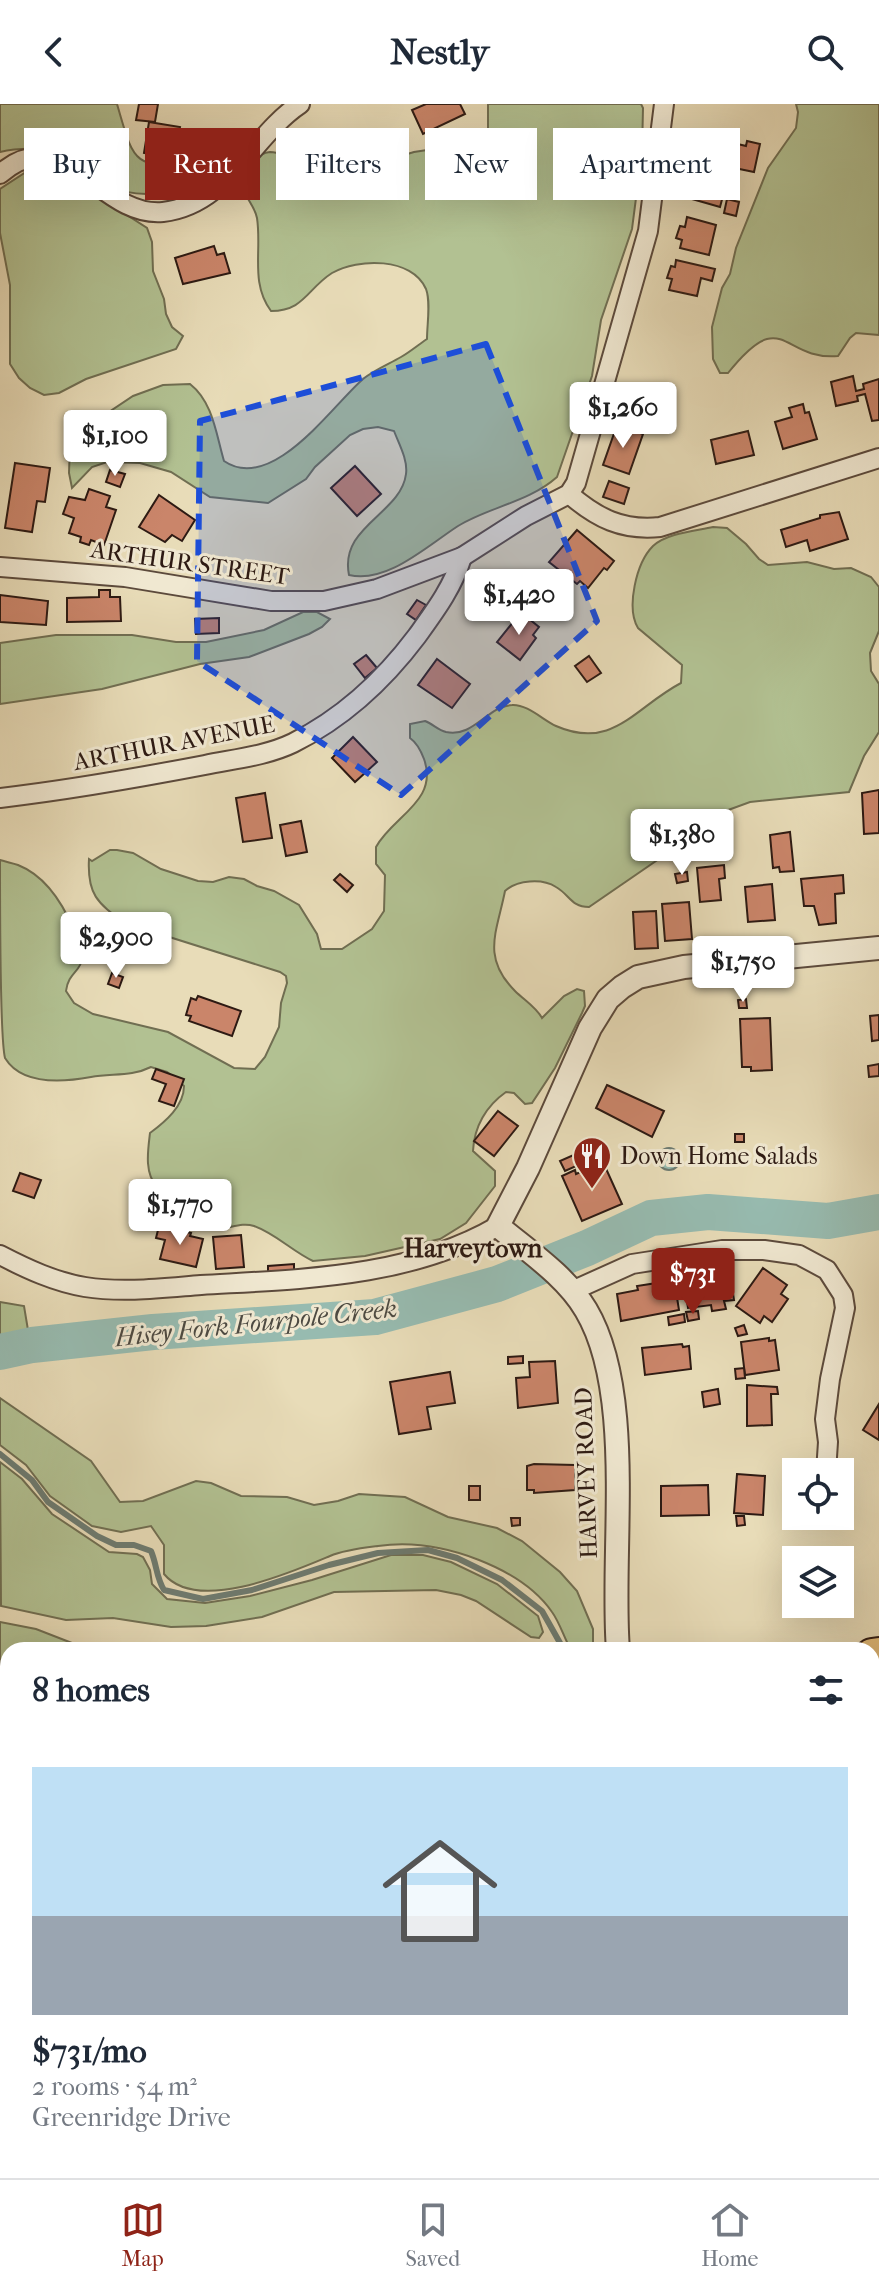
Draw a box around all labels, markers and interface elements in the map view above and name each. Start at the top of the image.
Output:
icon: back [32,30,76,74]
icon: search [803,30,847,74]
text: Nestly [390,31,489,73]
chip: Buy [24,128,129,200]
chip: Rent [145,128,260,200]
chip: Filters [276,128,409,200]
chip: New [425,128,537,200]
chip: Apartment [553,128,740,200]
pin: $1,260 [558,382,688,450]
text: $1,260 [588,392,658,423]
pin: $1,100 [50,410,180,478]
text: $1,100 [82,420,148,451]
street label: ARTHUR STREET [88,535,292,591]
pin: $1,420 [454,569,584,637]
text: $1,420 [483,579,555,610]
street label: ARTHUR AVENUE [70,710,277,776]
pin: $1,380 [617,809,747,877]
text: $1,380 [649,819,715,850]
pin: $2,900 [51,912,181,980]
text: $2,900 [79,922,153,953]
pin: $1,750 [678,936,808,1004]
text: $1,750 [710,946,776,977]
restaurant icon: Down Home Salads [571,1135,613,1190]
place label: Down Home Salads [620,1142,818,1170]
pin: $1,770 [115,1179,245,1247]
text: $1,770 [147,1189,213,1220]
district label: Harveytown [404,1233,543,1264]
pin: $731 [646,1248,740,1316]
text: $731 [670,1258,716,1289]
water label: Hisey Fork Fourpole Creek [113,1293,398,1353]
street label: HARVEY ROAD [569,1387,603,1559]
map controls [782,1458,854,1618]
button: locate [782,1458,854,1530]
button: layers [782,1546,854,1618]
icon: filters [804,1668,848,1712]
text: 8 homes [32,1670,150,1710]
icon: home [368,1819,512,1963]
text: $731/mo [32,2031,147,2071]
text: 2 rooms · 54 m² [32,2071,197,2102]
text: Greenridge Drive [32,2102,231,2133]
tab: Map [121,2198,165,2272]
tab: Saved [406,2198,460,2272]
tab: Home [701,2198,758,2272]

